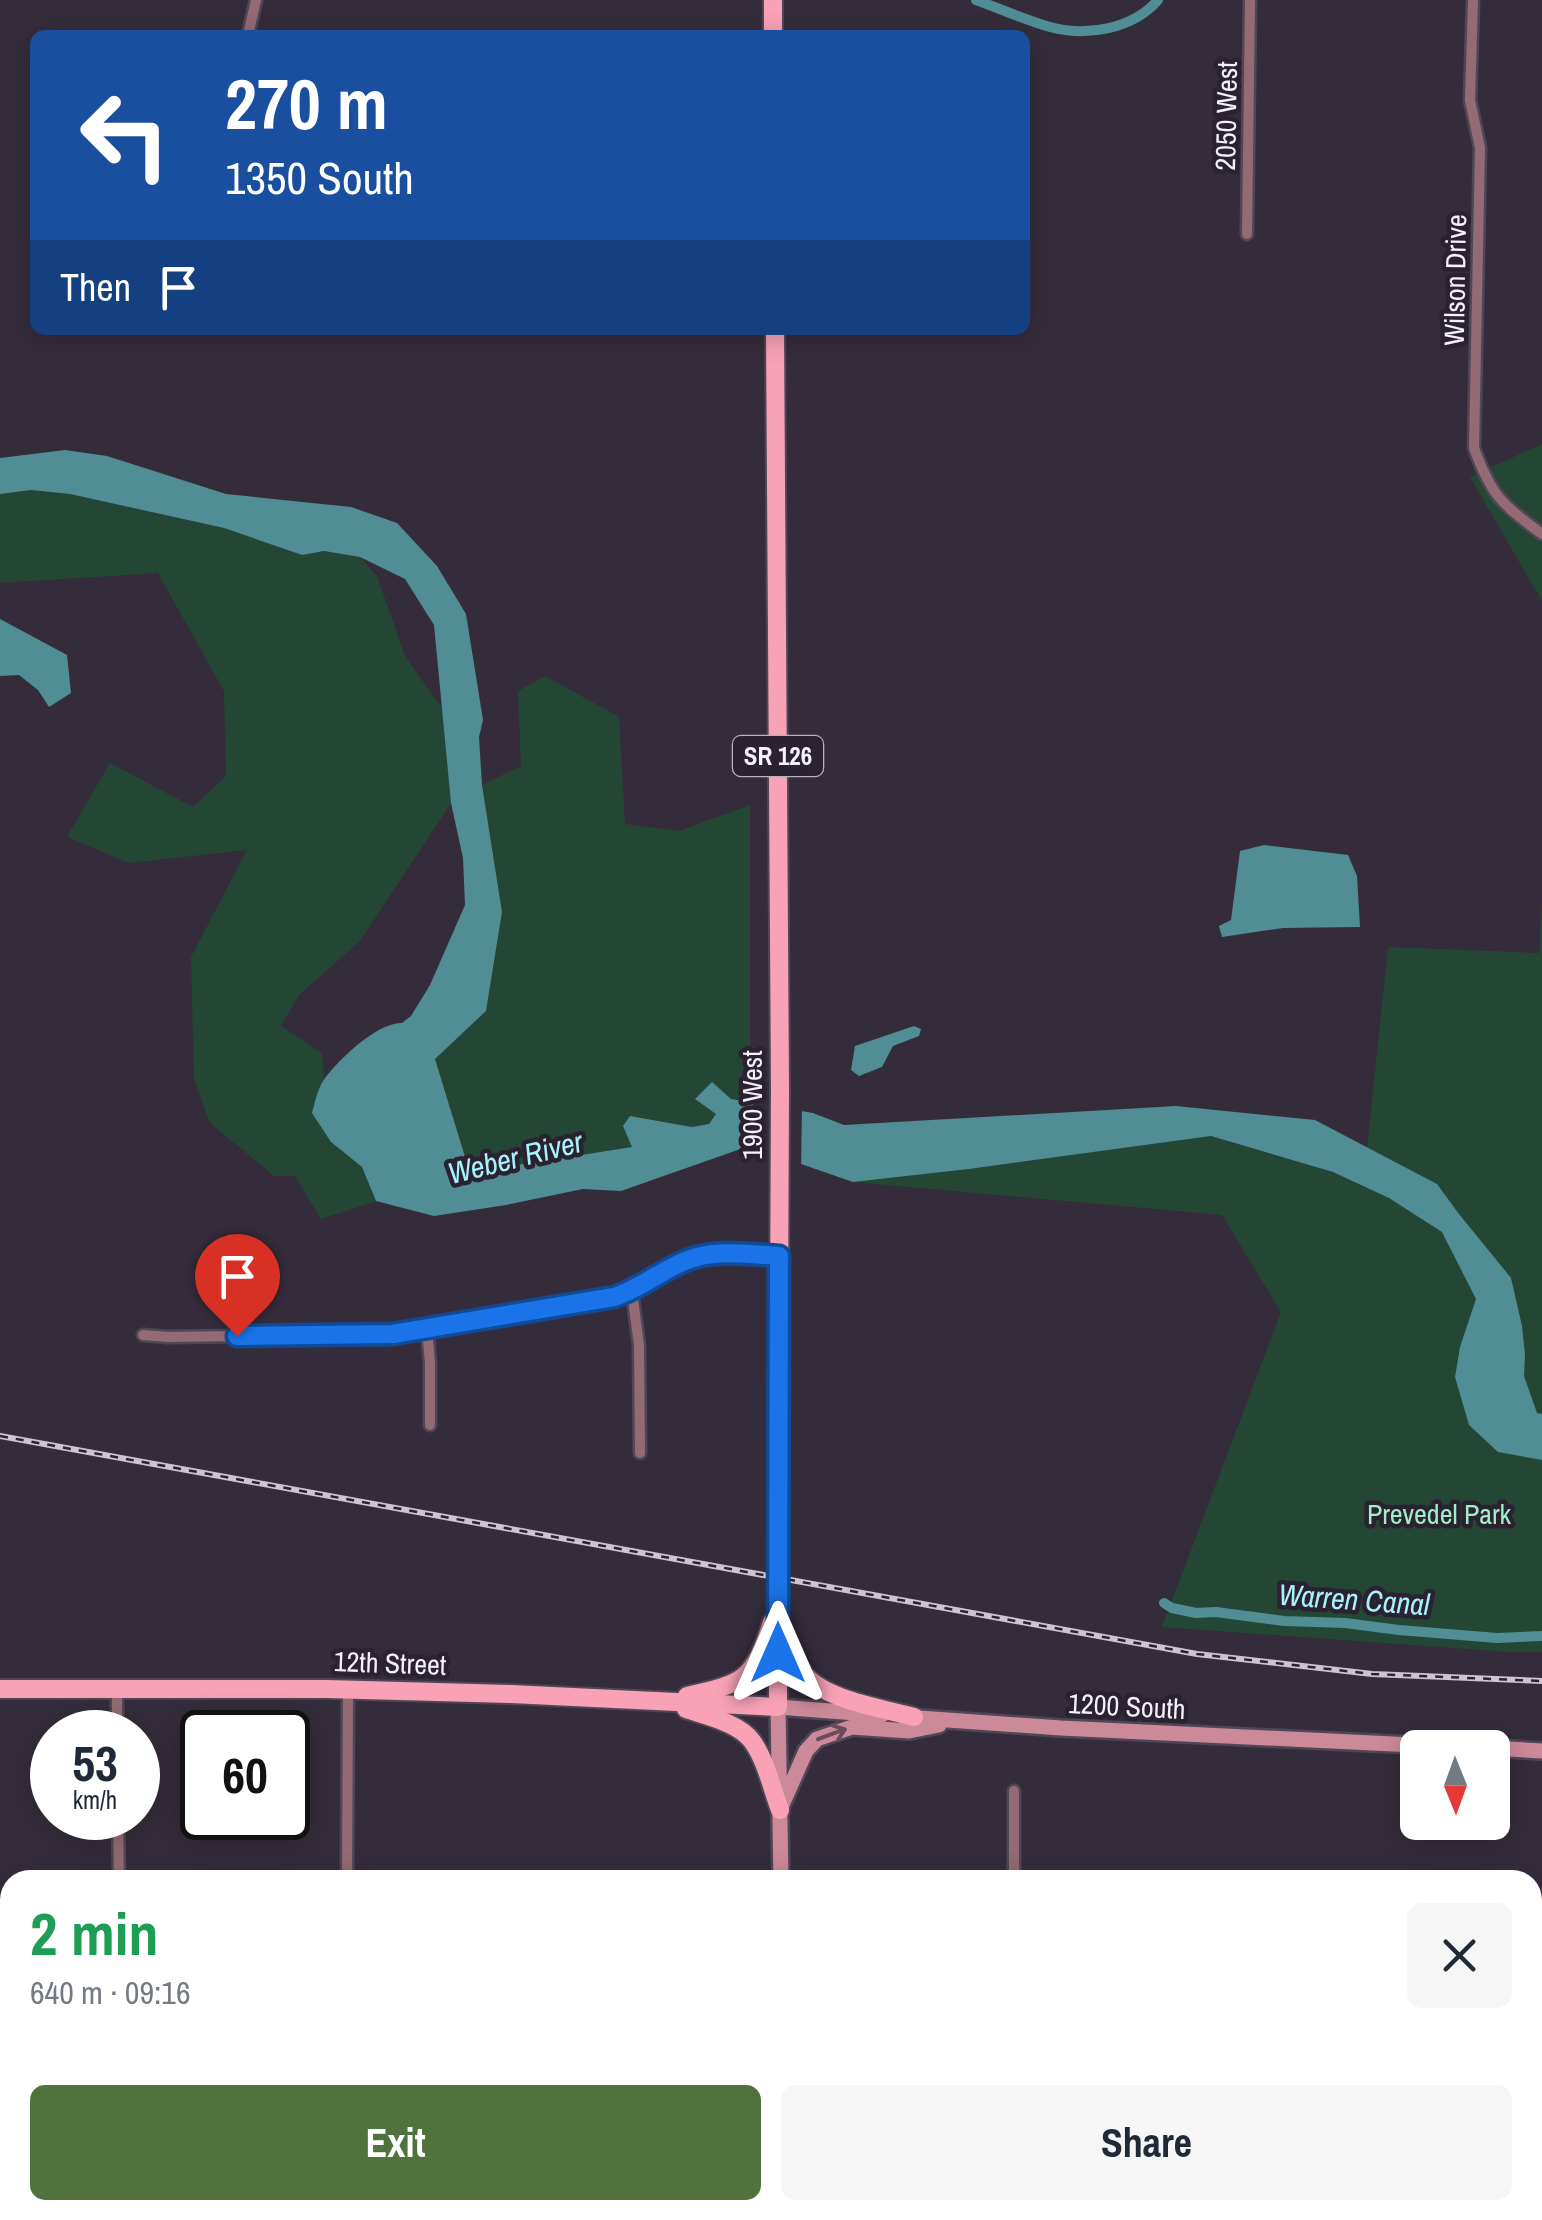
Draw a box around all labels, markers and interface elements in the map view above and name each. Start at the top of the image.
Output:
text: 270 m [225,57,388,151]
street label: 2050 West [1206,61,1246,171]
icon: left [60,70,190,200]
text: 1350 South [225,147,414,208]
street label: Wilson Drive [1435,214,1475,346]
icon: arrive [151,260,206,315]
text: Then [60,262,131,313]
road number: SR 126 [733,736,823,776]
street label: 1900 West [733,1050,771,1160]
water label: Weber River [443,1121,587,1193]
pin [195,1234,280,1337]
icon: arrive [210,1249,265,1304]
park label: Prevedel Park [1367,1495,1512,1533]
water label: Warren Canal [1277,1574,1431,1624]
position arrow [726,1601,830,1705]
street label: 12th Street [333,1642,447,1684]
street label: 1200 South [1067,1684,1187,1728]
speed limit sign: 60 [180,1710,310,1840]
one-way arrow [816,1724,847,1742]
text: 53 [72,1729,118,1797]
north arrow [1400,1730,1510,1840]
map controls [1400,1730,1510,1840]
text: km/h [73,1783,117,1817]
text: 2 min [30,1893,159,1974]
button: close [1407,1903,1512,2008]
text: 640 m · 09:16 [30,1971,190,2014]
button: Exit [30,2085,761,2200]
button: Share [781,2085,1512,2200]

